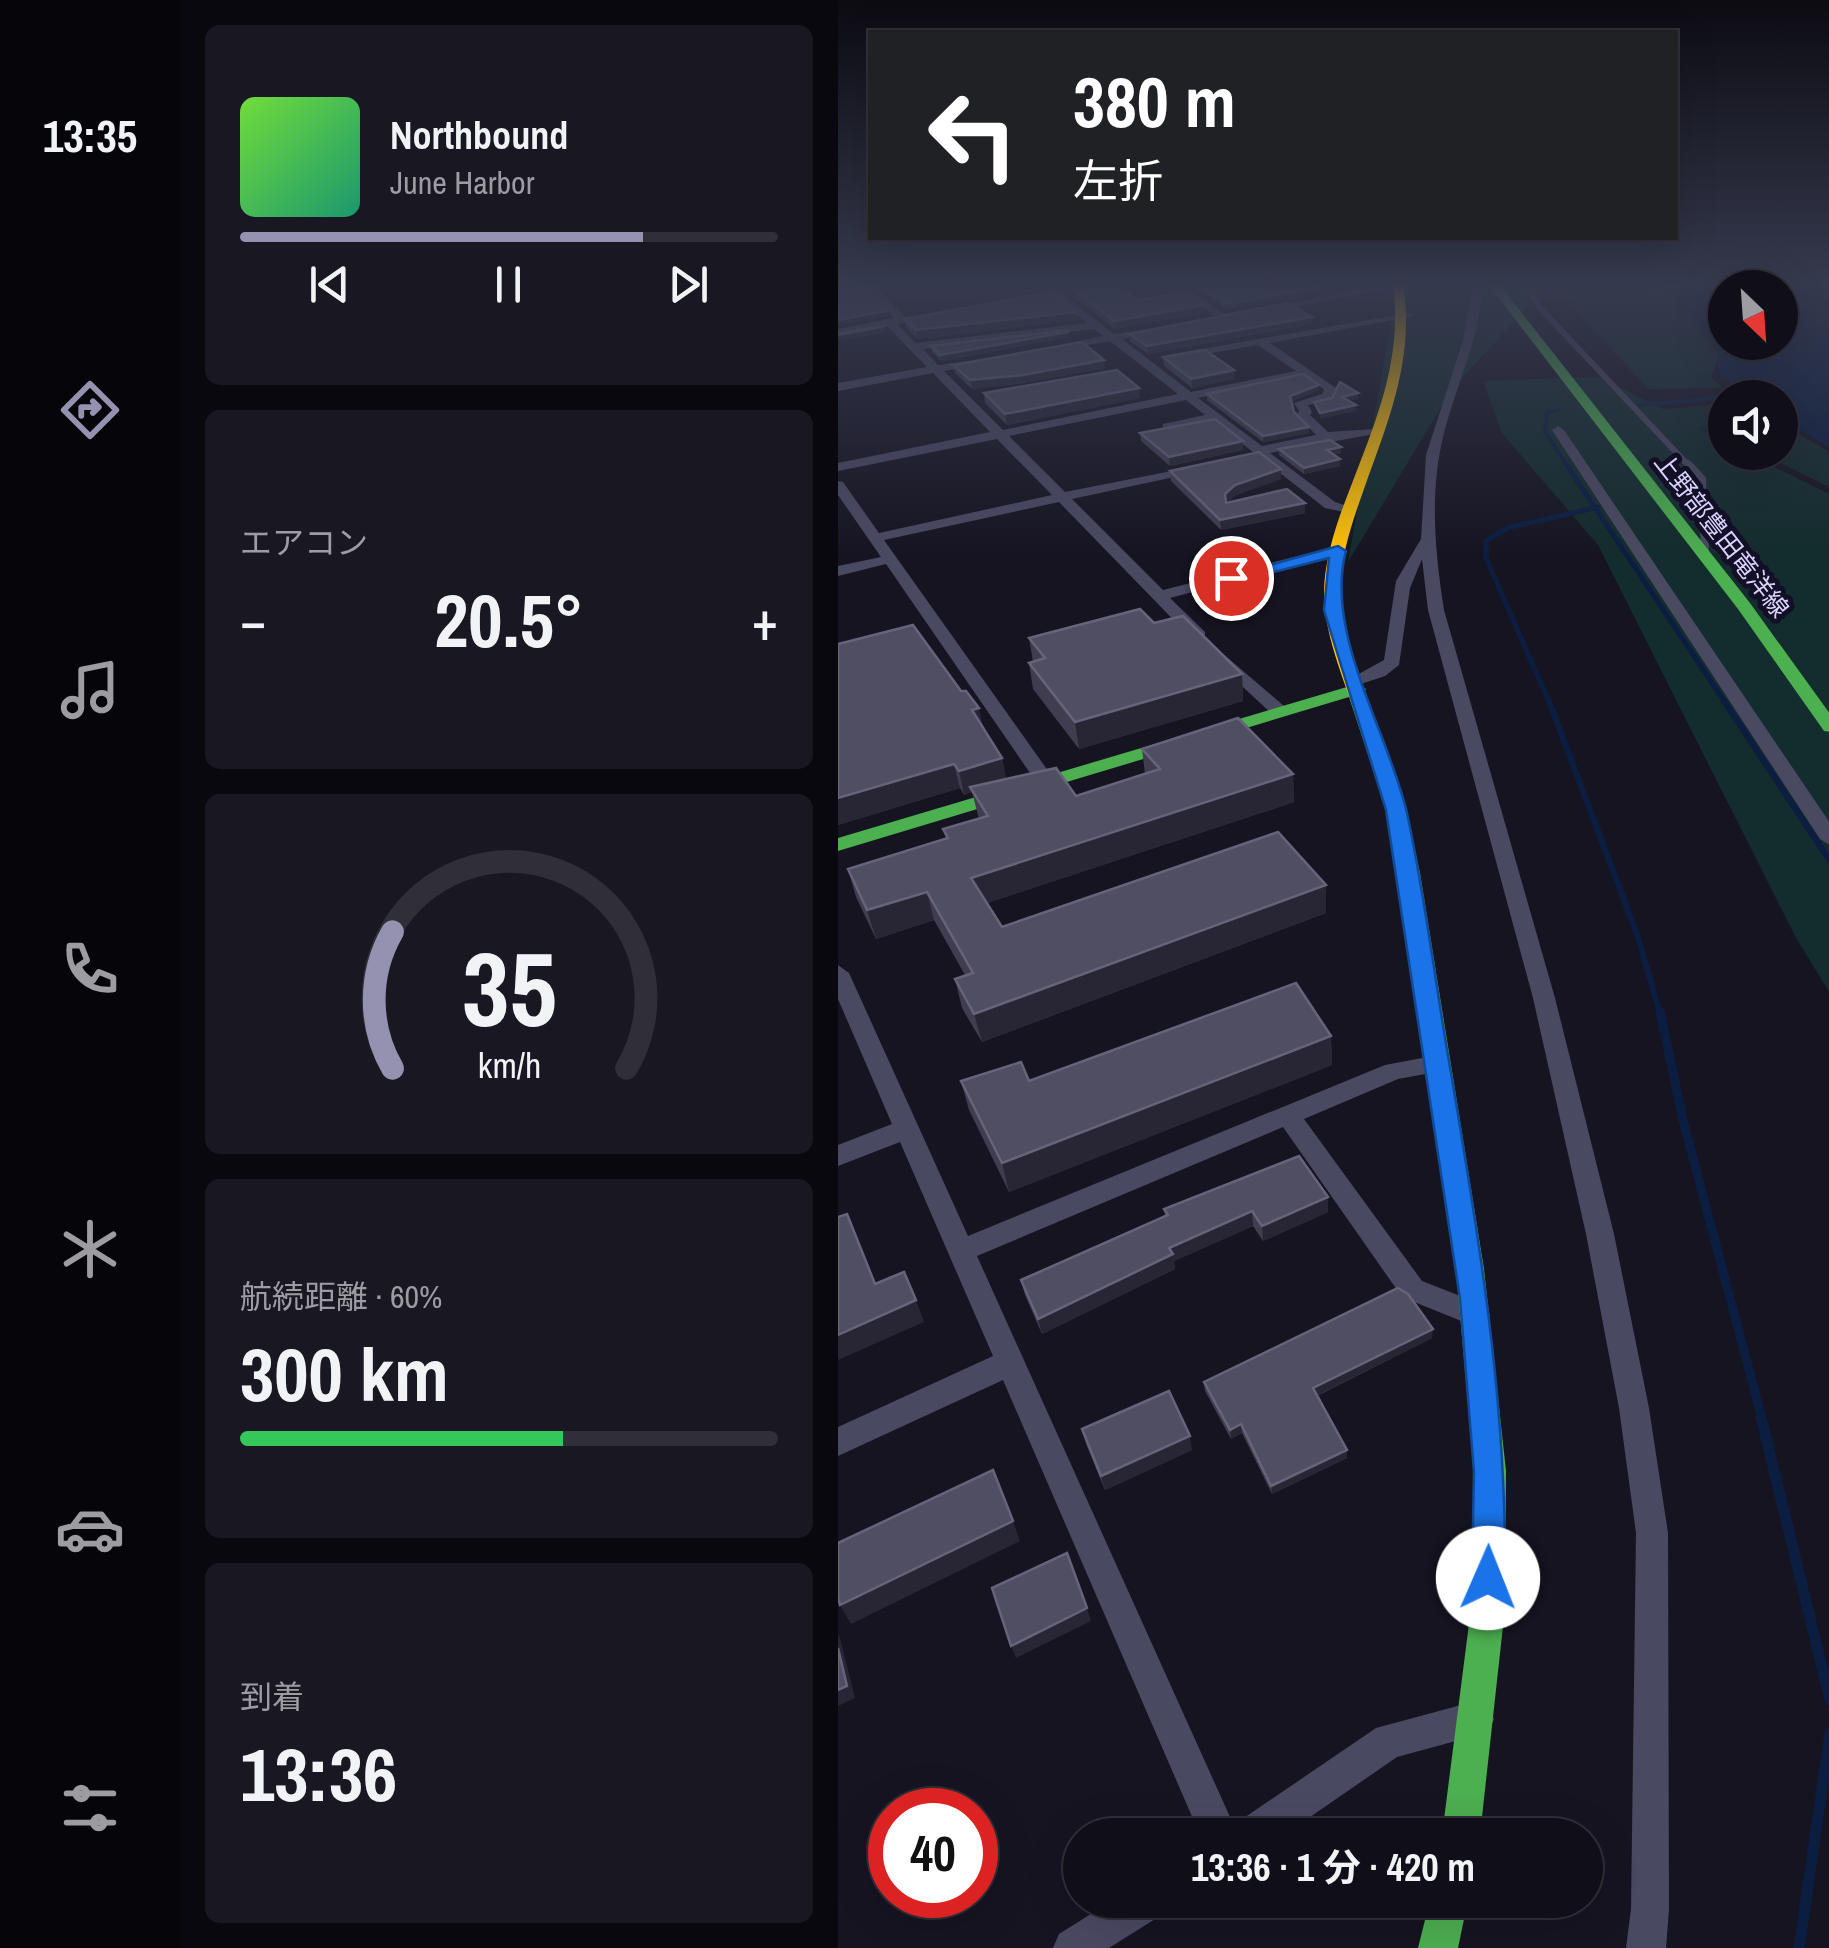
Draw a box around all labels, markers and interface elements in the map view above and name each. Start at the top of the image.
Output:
text: 380 m [1073,55,1236,149]
icon: left [908,70,1038,200]
text: 13:35 [43,105,137,166]
text: Northbound [390,110,568,161]
text: 左折 [1073,150,1163,211]
text: June Harbor [390,161,534,204]
icon: previous [302,257,357,312]
icon: pause [481,257,536,312]
icon: next [661,257,716,312]
north arrow [1708,270,1798,360]
map controls [1708,270,1798,470]
icon: directions [55,375,125,445]
button: sound [1708,380,1798,470]
street label: 上野部豊田竜洋線 [1647,446,1797,624]
text: エアコン [240,521,368,564]
pin [1189,536,1274,621]
icon: arrive [1204,551,1259,606]
text: 20.5° [434,569,584,670]
text: − [240,583,266,657]
text: + [752,583,778,657]
icon: music [55,655,125,725]
text: 35 [462,918,556,1058]
icon: phone [55,934,125,1004]
text: km/h [477,1041,541,1089]
icon: climate [55,1214,125,1284]
text: 航続距離 · 60% [240,1275,442,1318]
text: 300 km [240,1323,449,1424]
icon: car [55,1494,125,1564]
position arrow [1436,1526,1540,1630]
text: 到着 [240,1675,304,1718]
text: 13:36 [240,1723,397,1824]
icon: filters [55,1773,125,1843]
speed limit sign: 40 [868,1788,998,1918]
text: 13:36 · 1 分 · 420 m [1191,1842,1475,1893]

